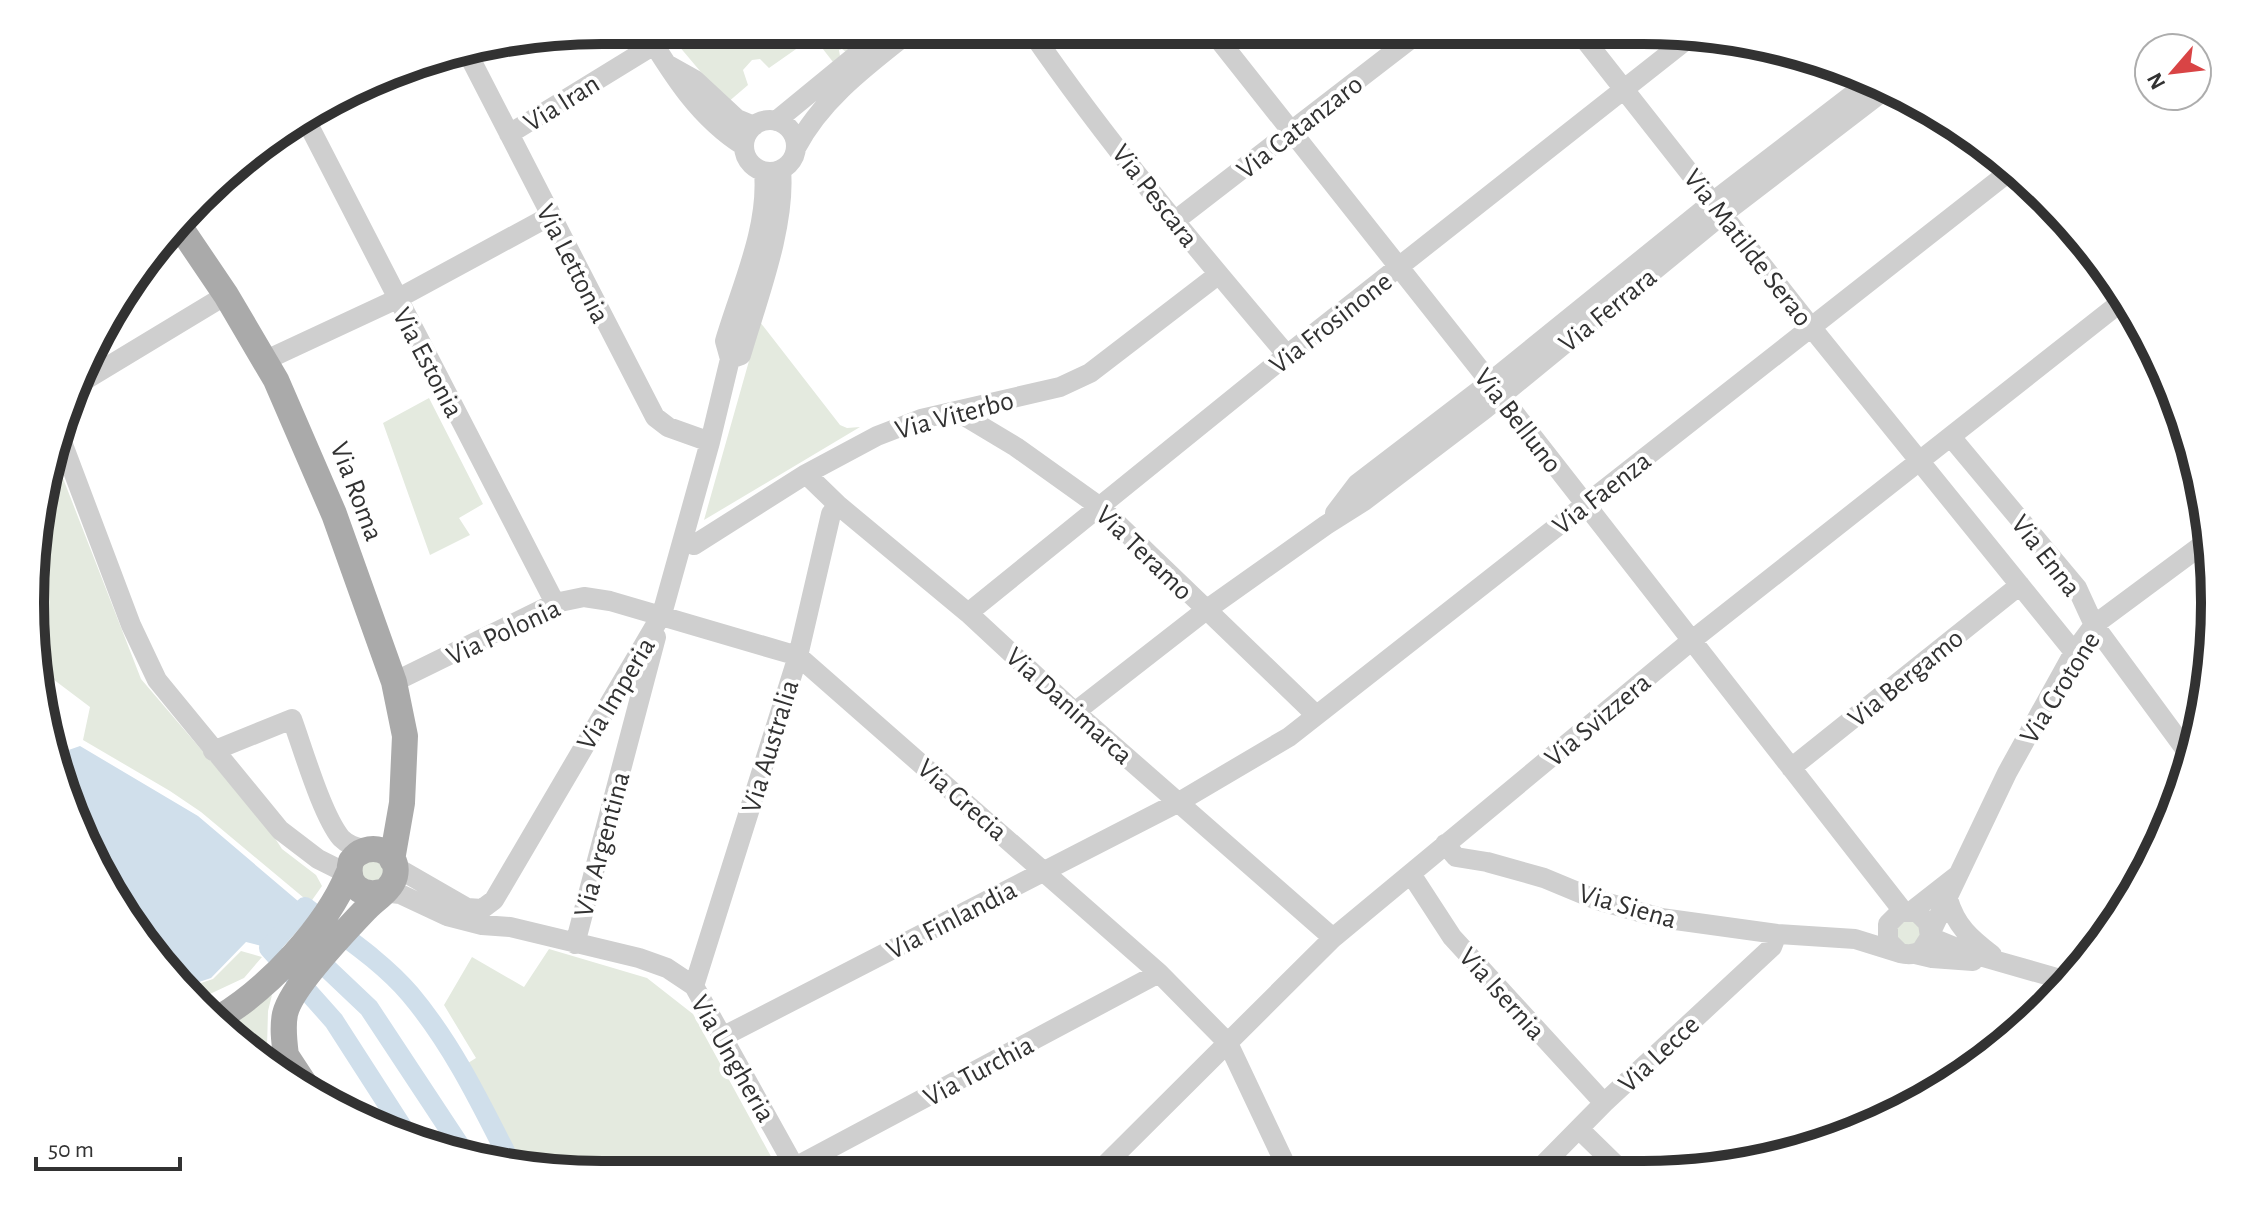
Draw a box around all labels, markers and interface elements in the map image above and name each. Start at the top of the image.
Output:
north arrow [2133,32,2213,112]
text: N [2143,69,2170,93]
street label: Via Iran [519,70,605,138]
street label: Via Catanzaro [1232,70,1368,185]
street label: Via Pescara [1106,140,1203,253]
street label: Via Matilde Serao [1678,165,1817,332]
street label: Via Lettonia [530,200,614,328]
street label: Via Ferrara [1554,263,1662,358]
street label: Via Frosinone [1265,267,1398,380]
street label: Via Estonia [387,303,468,423]
street label: Via Belluno [1468,364,1567,479]
street label: Via Viterbo [892,387,1017,445]
street label: Via Roma [325,438,388,545]
street label: Via Faenza [1548,447,1657,540]
street label: Via Teramo [1090,501,1197,606]
street label: Via Enna [2005,510,2086,602]
street label: Via Polonia [443,594,565,671]
street label: Via Bergamo [1843,624,1969,733]
street label: Via Crotone [2015,627,2106,749]
street label: Via Imperia [572,633,661,755]
street label: Via Danimarca [1000,643,1137,770]
street label: Via Svizzera [1540,668,1657,773]
street label: Via Australia [737,677,804,816]
street label: Via Grecia [911,754,1012,847]
street label: Via Argentina [570,769,636,920]
street label: Via Finlandia [882,876,1021,965]
street label: Via Siena [1575,880,1680,934]
street label: Via Isernia [1453,943,1550,1046]
street label: Via Ungheria [685,991,780,1127]
street label: Via Lecce [1614,1011,1705,1098]
street label: Via Turchia [919,1031,1038,1112]
scale bar [36,1121,180,1171]
text: 50 m [48,1138,94,1162]

